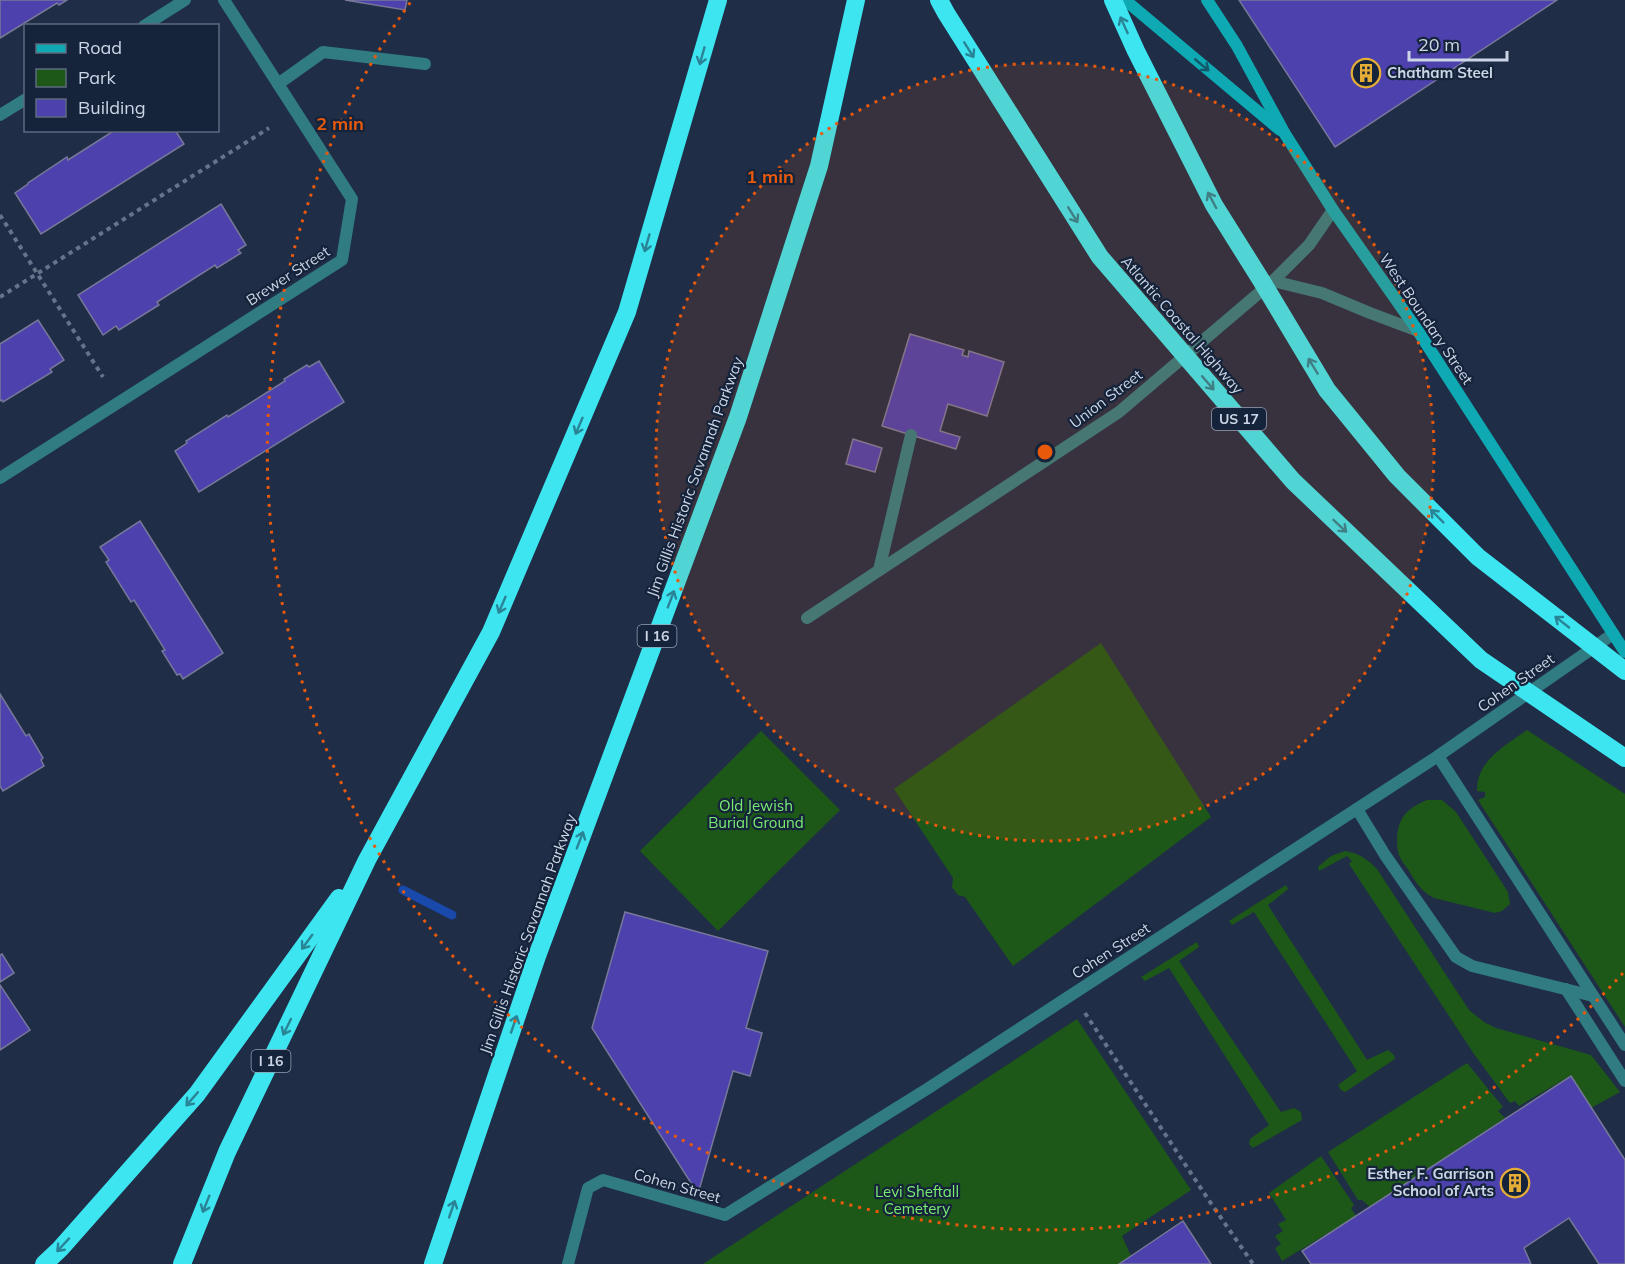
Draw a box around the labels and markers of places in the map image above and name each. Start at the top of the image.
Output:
building icon: Chatham Steel [1350,57,1382,89]
place label: Chatham Steel [1387,63,1493,82]
centre of rings [1035,442,1055,462]
place label: Esther F. Garrison School of Arts [1367,1164,1494,1200]
building icon: Esther F. Garrison School of Arts [1499,1167,1531,1199]

